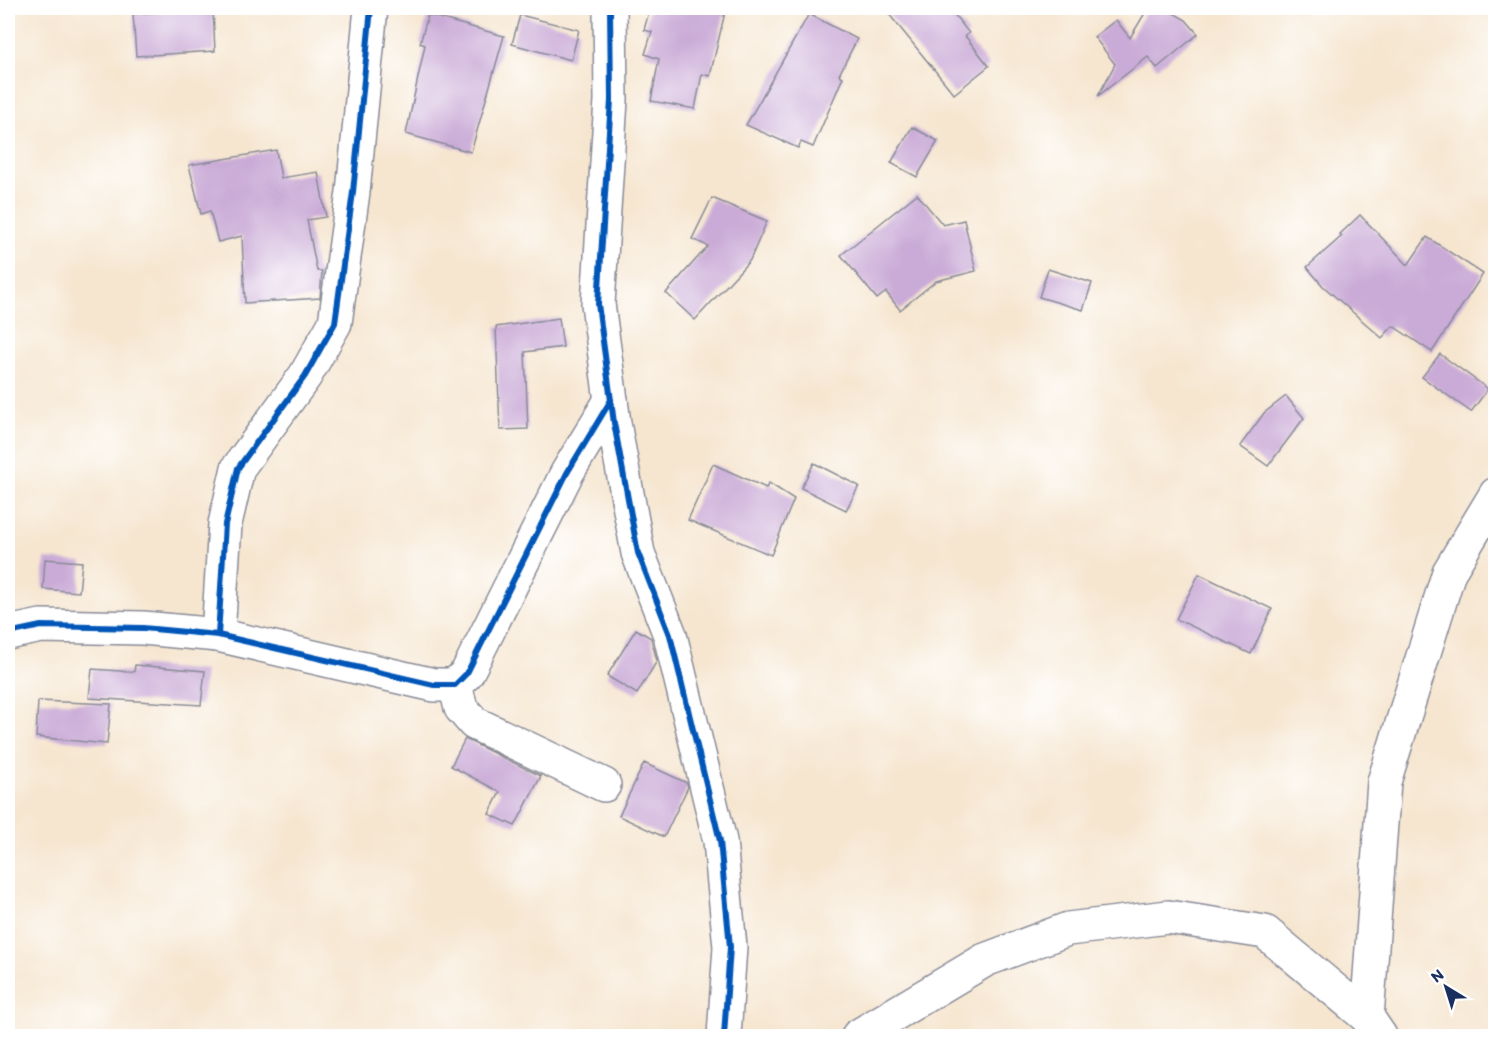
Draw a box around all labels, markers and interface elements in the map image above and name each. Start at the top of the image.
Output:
north arrow [1416,957,1476,1017]
text: N [1427,965,1447,986]

